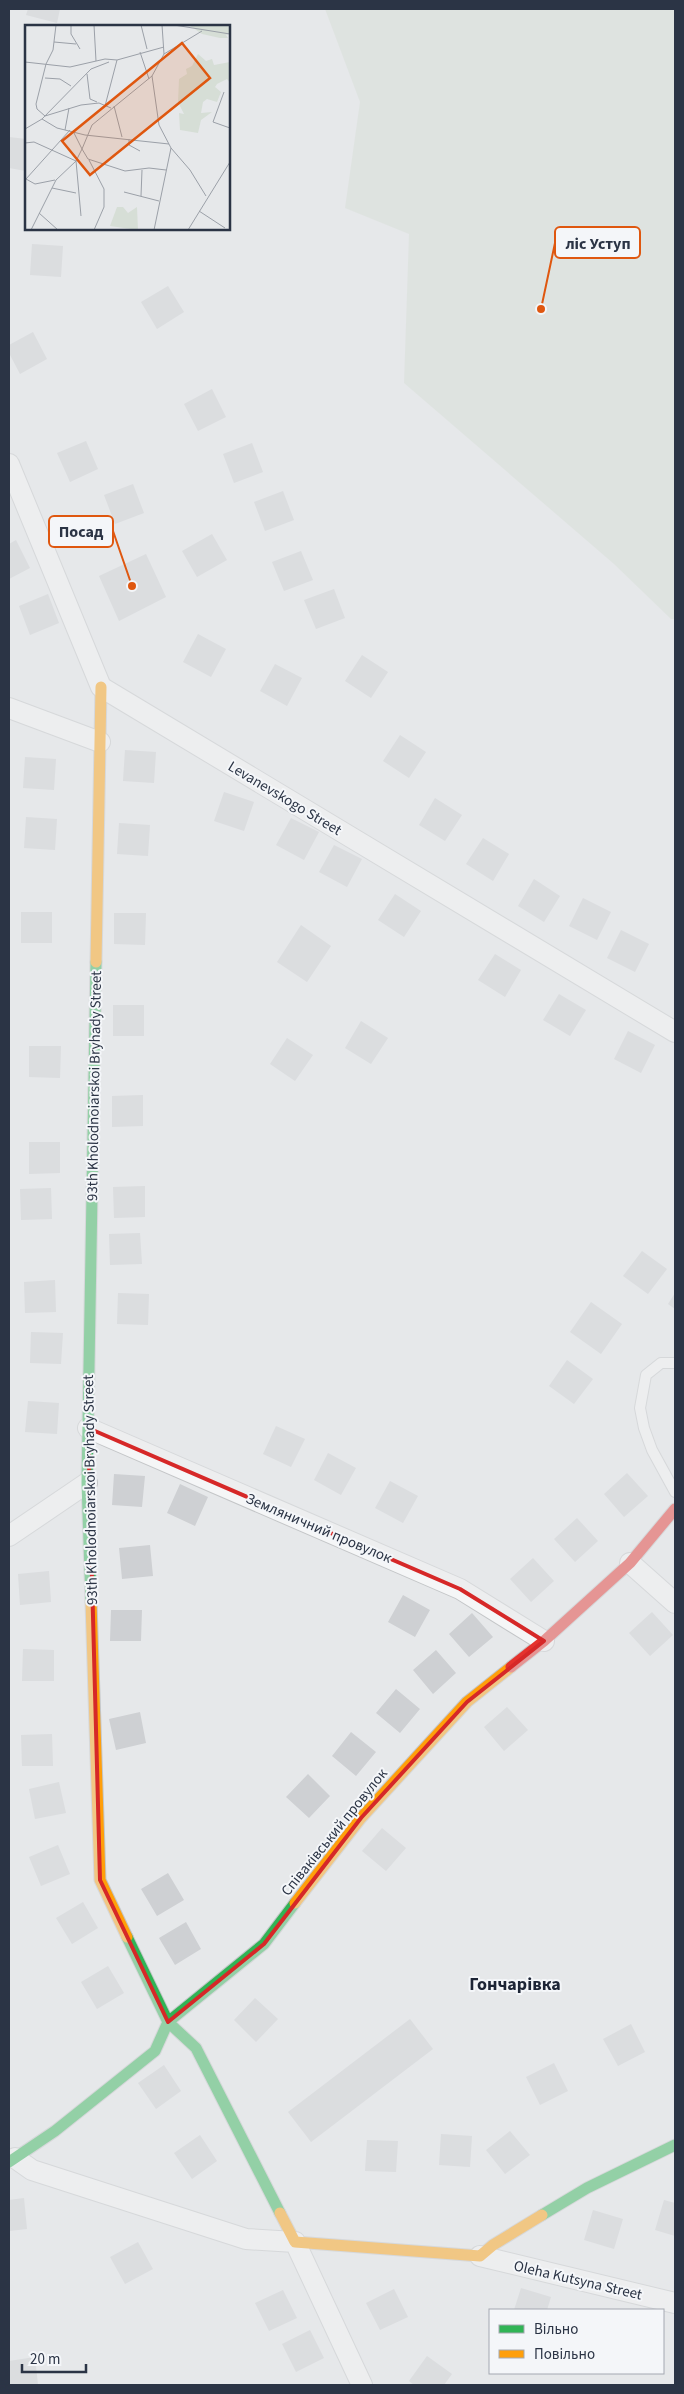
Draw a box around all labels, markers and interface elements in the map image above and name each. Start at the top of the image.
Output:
inset map [25,25,230,230]
callout: ліс Уступ [555,227,640,258]
text: ліс Уступ [565,233,631,255]
callout: Посад [49,516,113,547]
text: Посад [59,521,104,543]
street label: Levanevskogo Street [224,756,346,841]
street label: 93th Kholodnoiarskoi Bryhady Street [82,971,107,1201]
street label: 93th Kholodnoiarskoi Bryhady Street [78,1375,103,1605]
street label: Земляничний провулок [243,1488,395,1569]
street label: Співаківський провулок [276,1764,393,1901]
district label: Гончарівка [469,1972,561,1997]
street label: Oleha Kutsyna Street [512,2256,644,2305]
legend [489,2309,664,2374]
text: Вільно [534,2319,578,2340]
scale bar [22,2342,86,2374]
text: Повільно [534,2344,595,2365]
text: 20 m [30,2349,60,2370]

